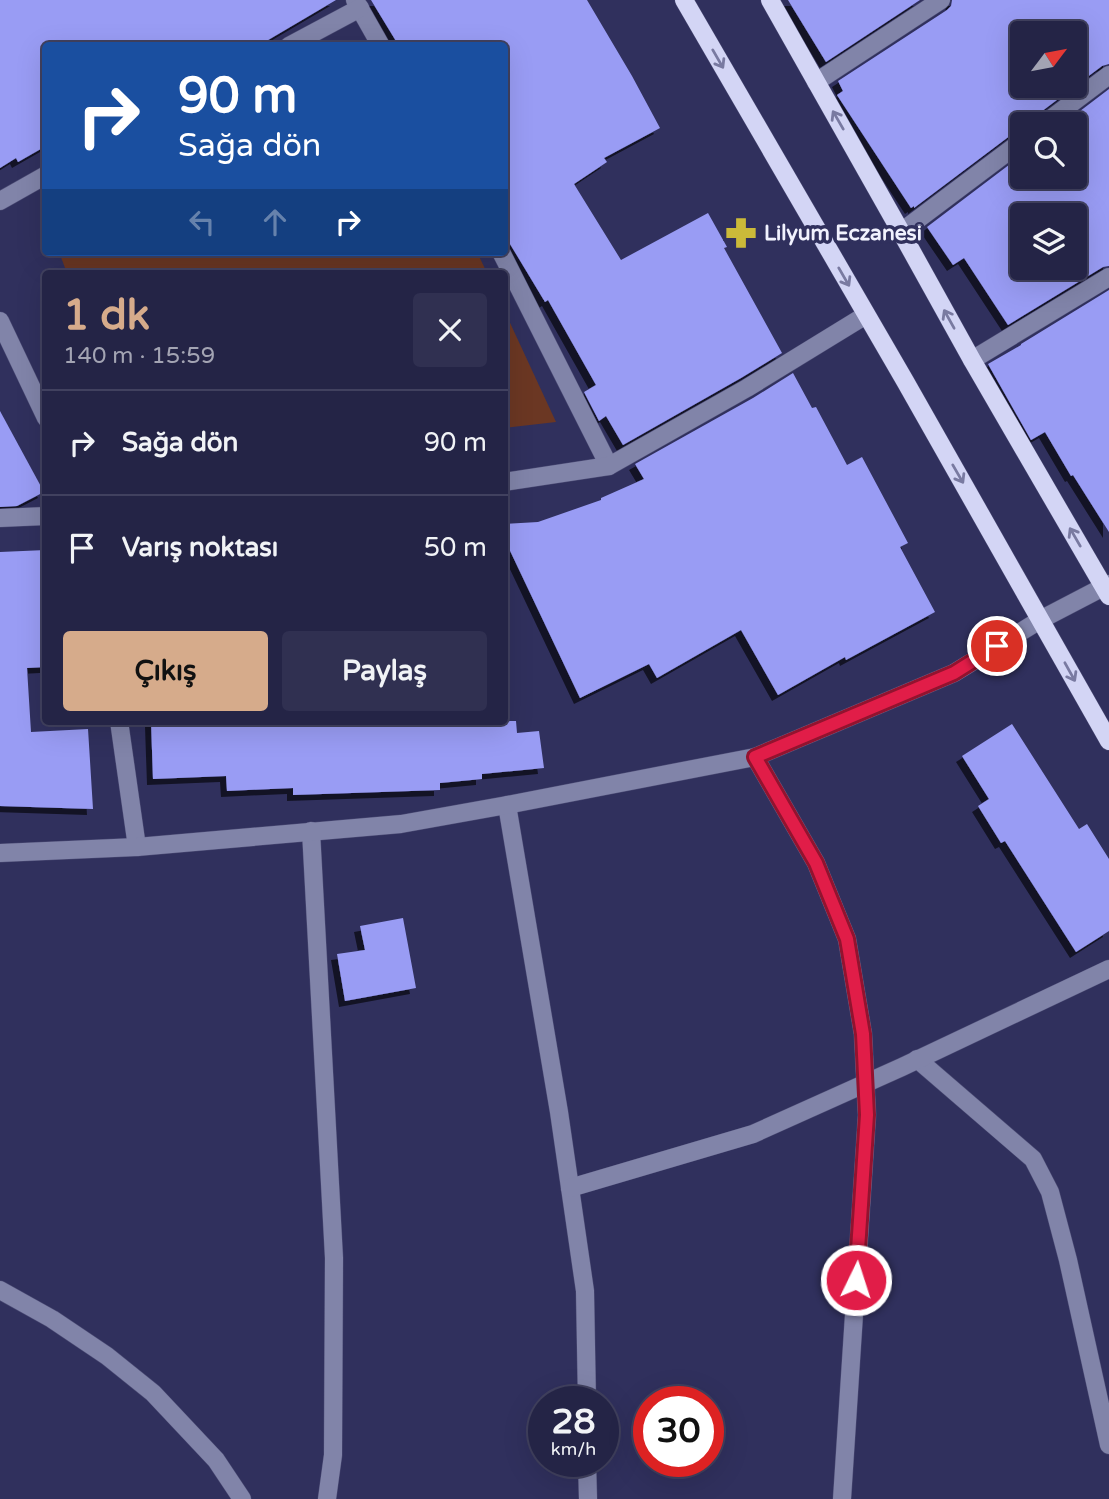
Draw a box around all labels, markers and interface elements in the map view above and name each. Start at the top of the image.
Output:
north arrow [1010,21,1087,98]
map controls [1010,21,1087,280]
one-way arrow [712,48,725,69]
text: 90 m [178,67,297,126]
icon: right [63,70,154,161]
one-way arrow [831,110,844,131]
button: search [1010,112,1087,189]
text: Sağa dön [178,127,321,165]
icon: left [183,203,221,241]
icon: ahead [256,203,294,241]
icon: right [329,203,367,241]
button: layers [1010,203,1087,280]
pharmacy icon: Lilyum Eczanesi [724,216,758,250]
place label: Lilyum Eczanesi [764,221,922,246]
one-way arrow [837,267,851,287]
text: 1 dk [63,290,150,341]
button: close [413,293,487,367]
one-way arrow [942,309,956,329]
text: 140 m · 15:59 [63,342,215,370]
icon: right [63,424,101,462]
text: Sağa dön [122,427,238,458]
text: 90 m [424,427,487,458]
one-way arrow [951,464,965,484]
one-way arrow [1068,527,1082,547]
icon: arrive [63,529,101,567]
text: Varış noktası [122,532,278,563]
text: 50 m [424,532,487,563]
pin [967,616,1027,676]
icon: arrive [978,627,1016,665]
button: Çıkış [63,631,268,711]
button: Paylaş [282,631,487,711]
one-way arrow [1063,662,1077,682]
position arrow [819,1243,893,1317]
speed limit sign: 30 [633,1386,724,1477]
text: 28 [552,1401,595,1443]
text: km/h [551,1438,596,1460]

